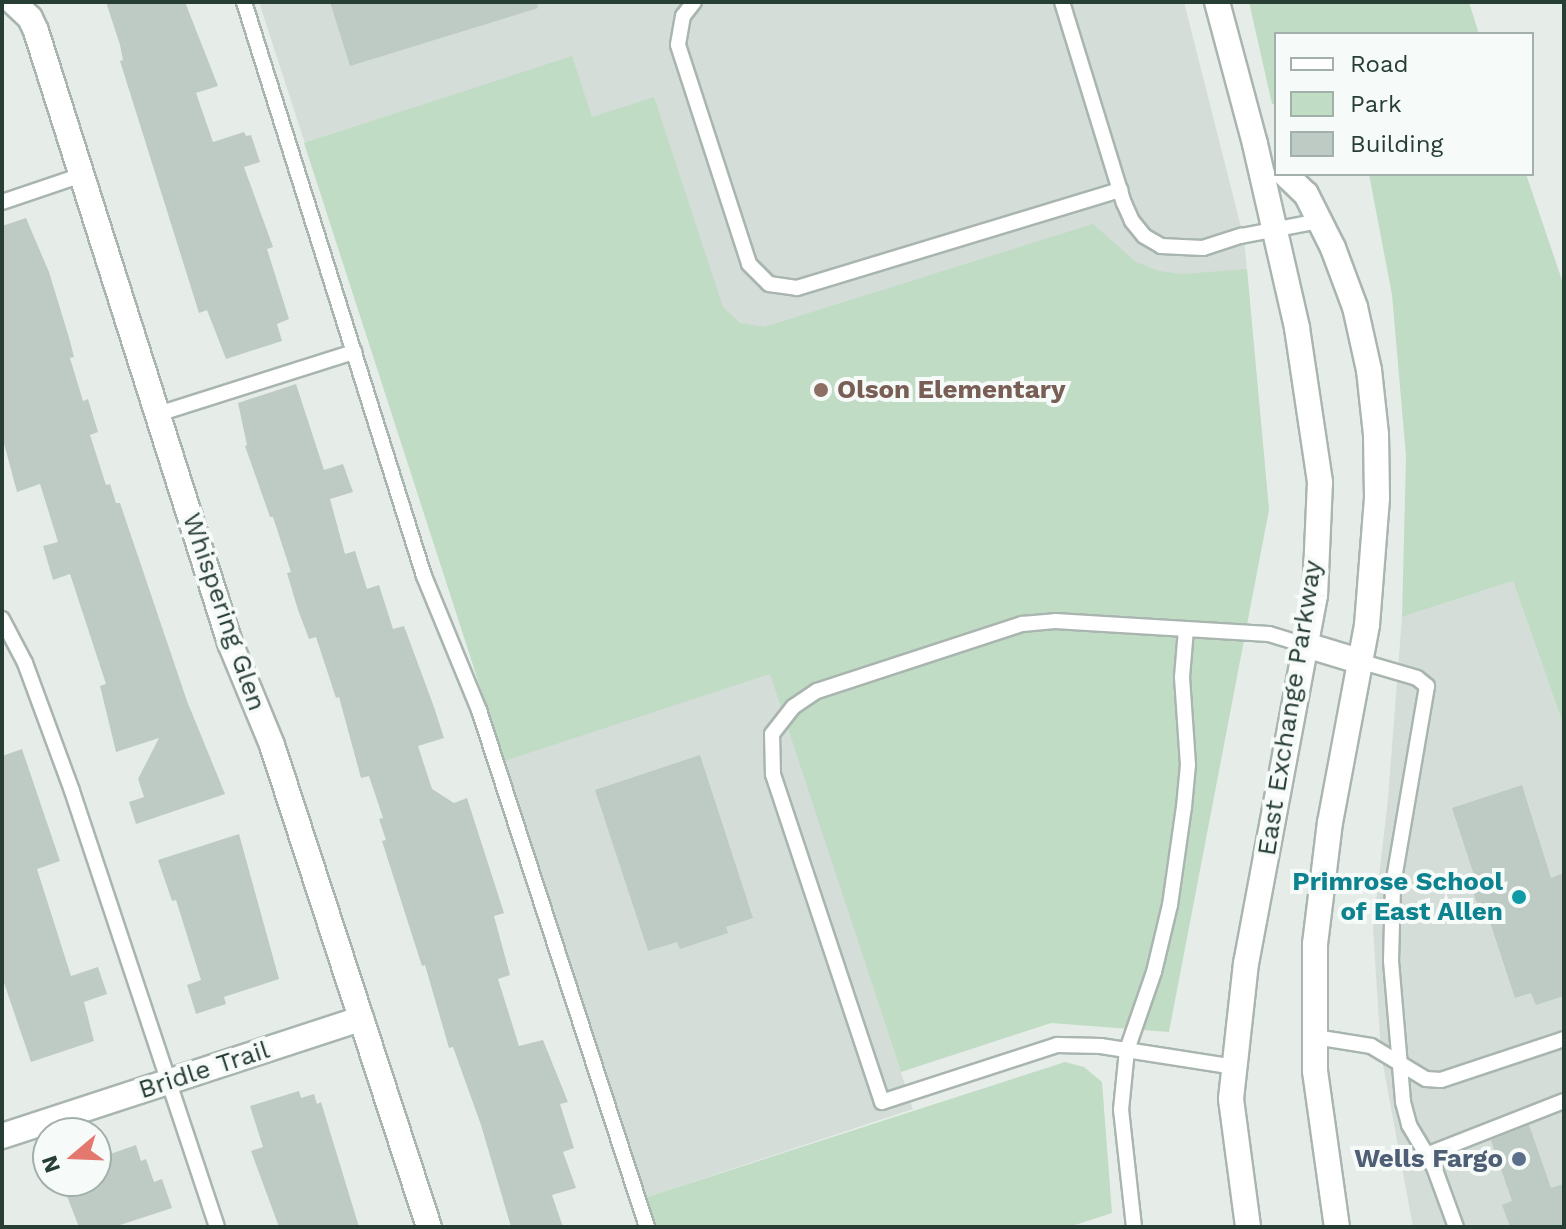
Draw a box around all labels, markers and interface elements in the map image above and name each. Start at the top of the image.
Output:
legend [1274,32,1534,176]
text: Road [1350,50,1409,78]
text: Park [1350,90,1402,118]
text: Building [1350,130,1443,158]
place label: Olson Elementary [837,374,1066,406]
marker: Olson Elementary [812,381,830,399]
street label: Whispering Glen [176,509,272,715]
street label: East Exchange Parkway [1251,558,1329,858]
place label: Primrose School of East Allen [1292,866,1503,928]
marker: Primrose School of East Allen [1510,888,1528,906]
street label: Bridle Trail [134,1034,274,1106]
north arrow [32,1117,112,1197]
place label: Wells Fargo [1354,1143,1503,1175]
marker: Wells Fargo [1510,1150,1528,1168]
text: N [36,1153,65,1176]

